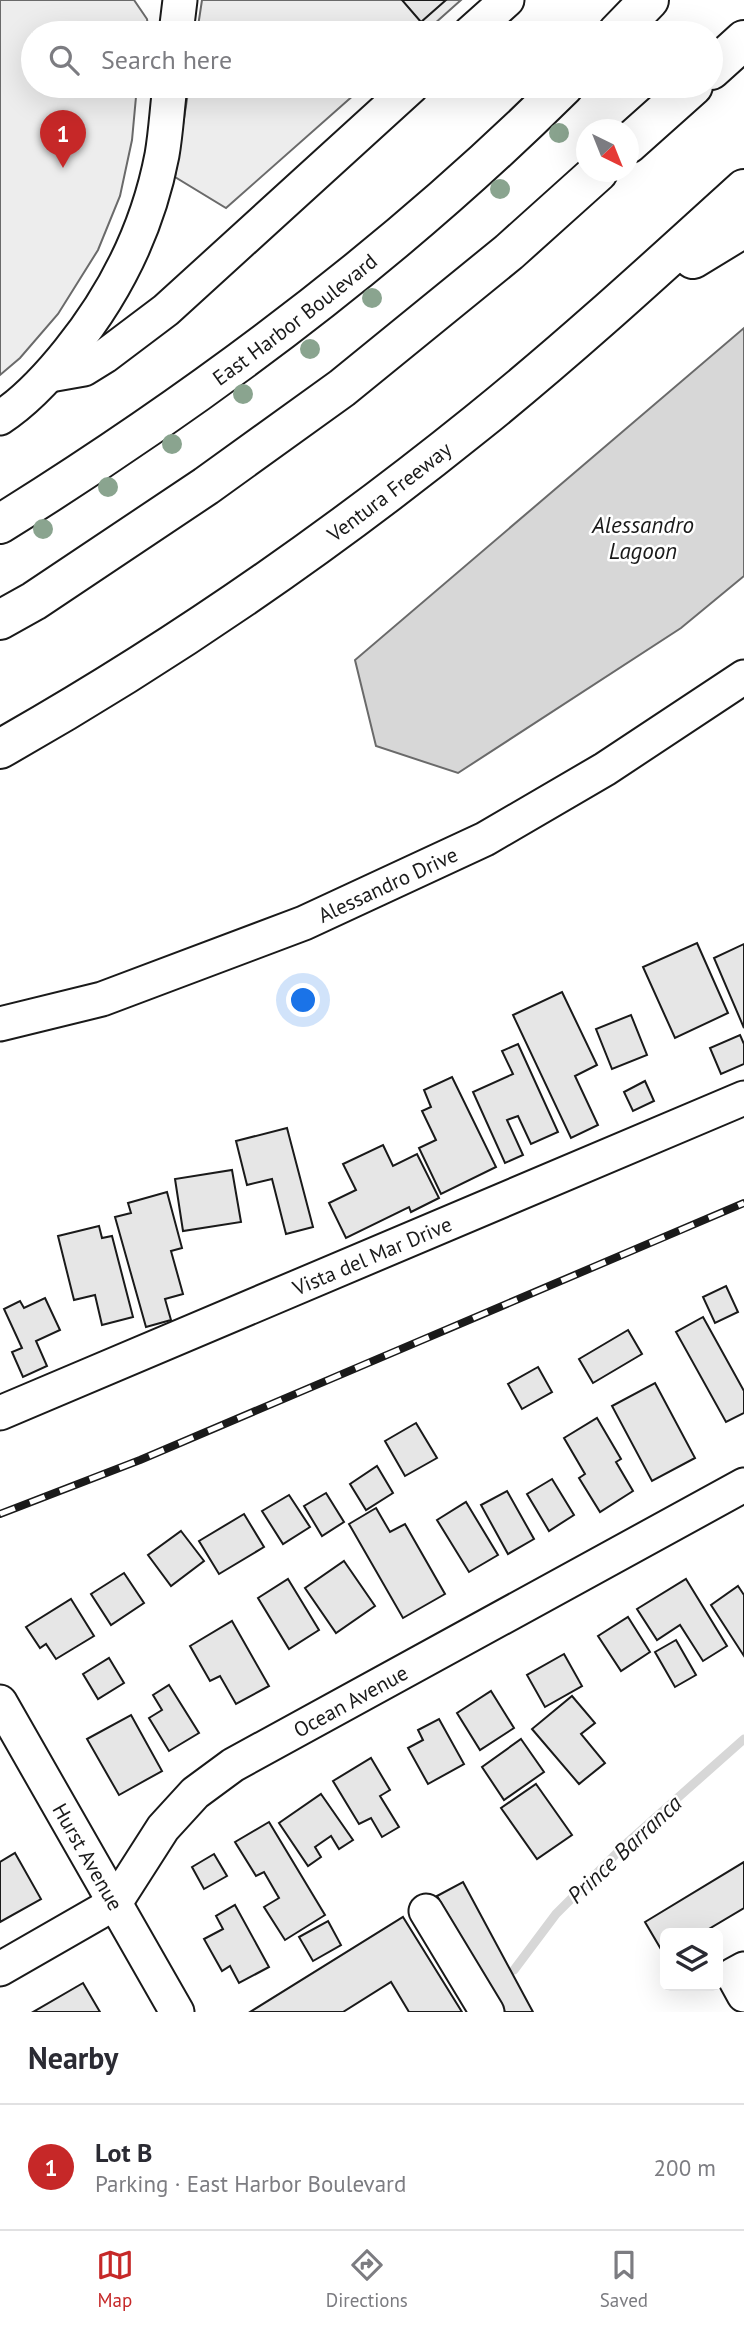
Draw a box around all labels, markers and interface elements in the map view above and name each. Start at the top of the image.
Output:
search box [21,21,723,98]
icon: search [45,41,83,79]
text: Search here [101,43,232,76]
pin: 1 [40,110,86,168]
north arrow [576,119,639,182]
street label: East Harbor Boulevard [207,247,382,391]
street label: Ventura Freeway [321,435,457,548]
water label: Alessandro Lagoon [591,510,694,565]
street label: Alessandro Drive [313,840,462,928]
your location [286,983,320,1017]
street label: Vista del Mar Drive [287,1210,456,1301]
street label: Ocean Avenue [288,1658,412,1743]
water label: Prince Barranca [561,1789,687,1909]
street label: Hurst Avenue [47,1798,130,1915]
map controls [660,1928,723,1991]
button: layers [660,1928,723,1991]
text: Nearby [28,2038,118,2077]
text: Lot B [95,2136,152,2169]
text: 1 [44,2153,58,2182]
text: 200 m [654,2153,716,2182]
text: Parking · East Harbor Boulevard [95,2169,406,2198]
tab: Map [96,2246,134,2312]
tab: Directions [326,2246,408,2312]
tab: Saved [600,2246,648,2312]

